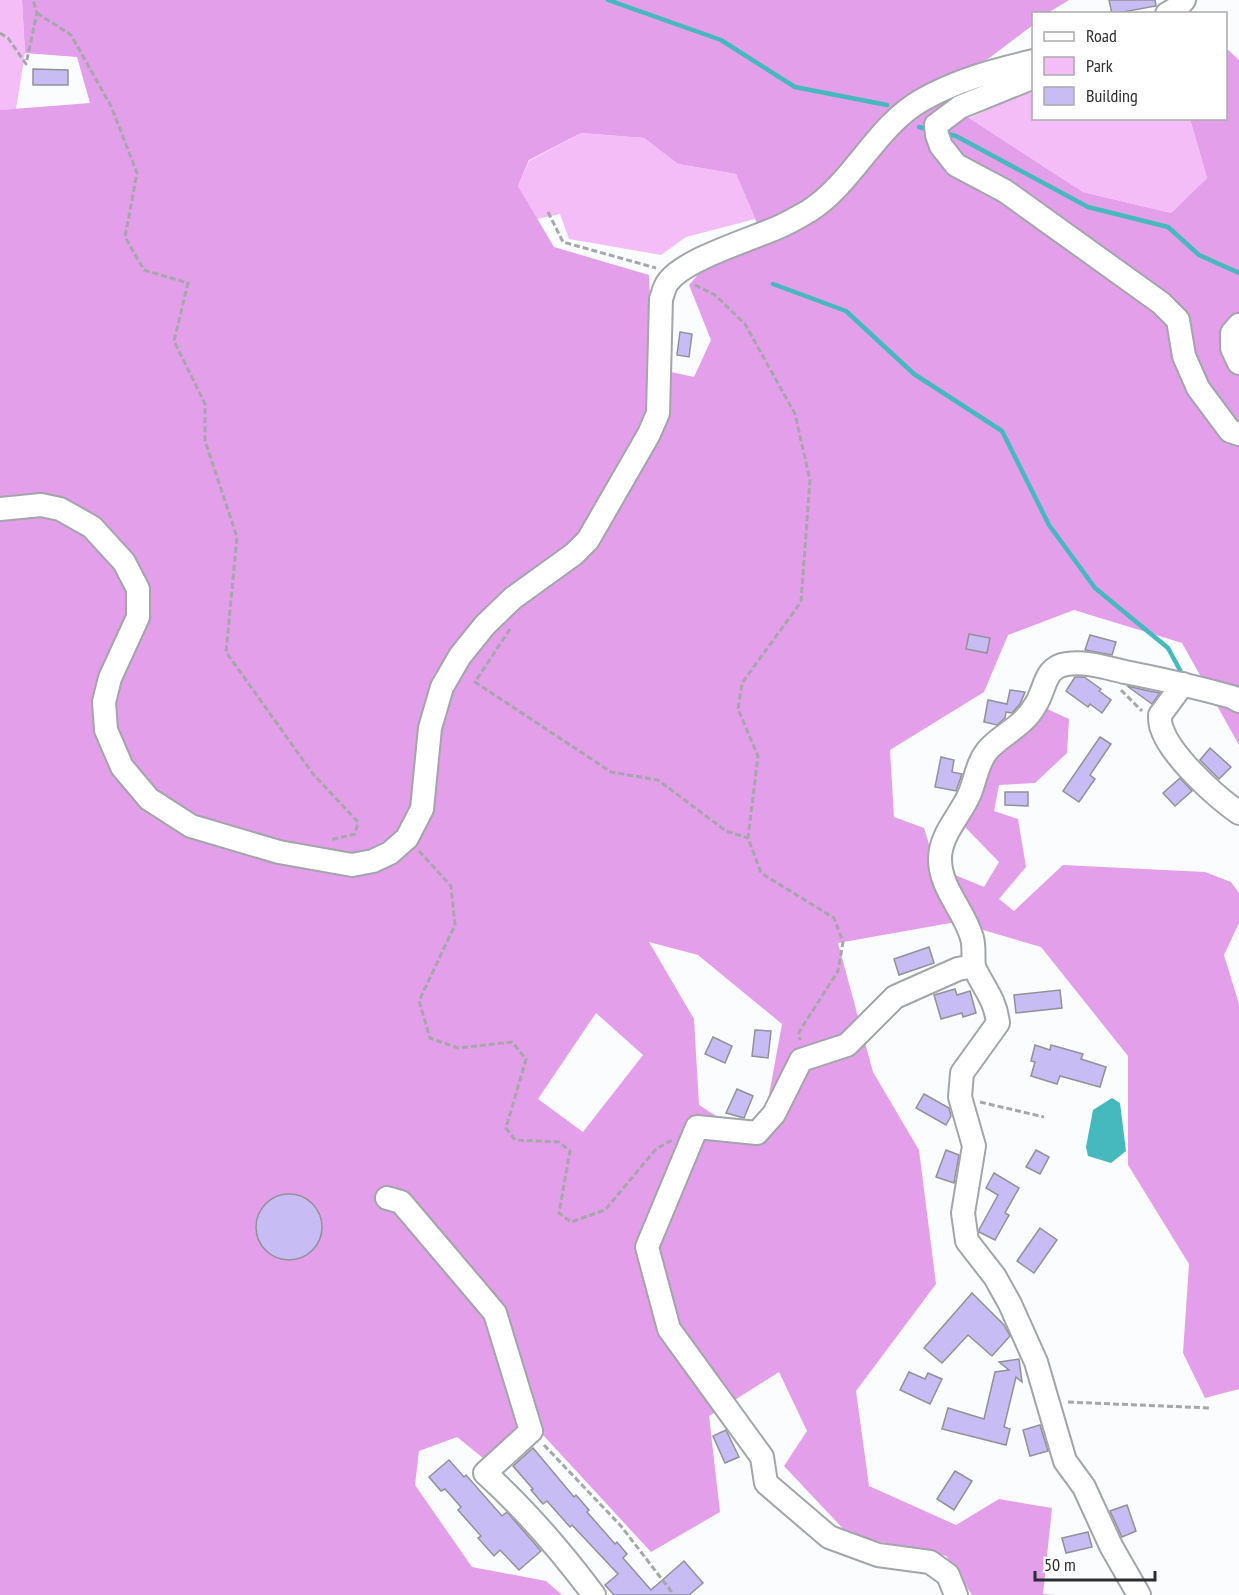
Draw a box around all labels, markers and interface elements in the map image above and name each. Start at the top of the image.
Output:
legend [1032,12,1227,120]
text: Road [1086,24,1117,47]
text: Park [1086,54,1113,77]
text: Building [1086,84,1138,107]
scale bar [1035,1544,1155,1582]
text: 50 m [1044,1553,1076,1576]

